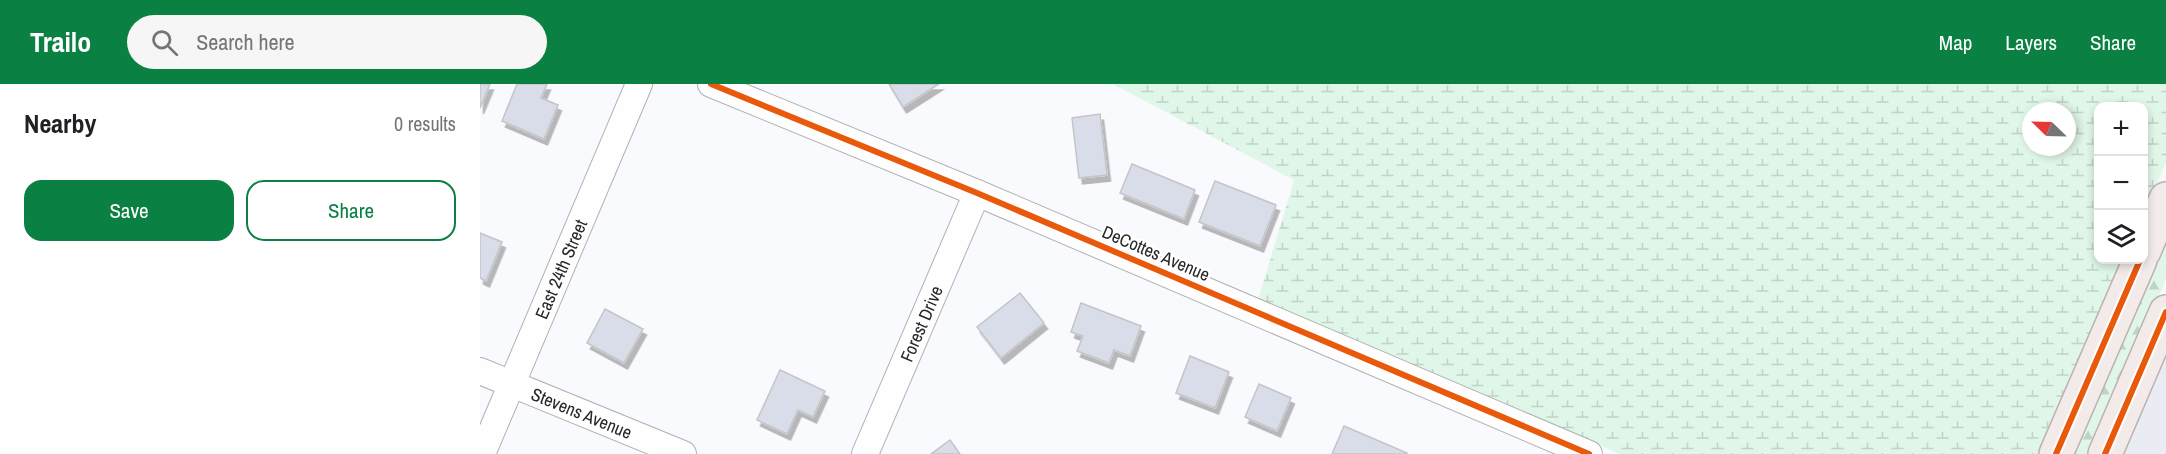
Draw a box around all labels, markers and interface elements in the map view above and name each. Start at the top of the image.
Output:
search box [127,15,547,69]
text: Trailo [30,23,91,61]
icon: search [148,26,181,59]
text: Search here [196,27,295,57]
text: Map [1939,28,1972,57]
text: Layers [2005,28,2057,57]
text: Share [2090,28,2136,57]
north arrow [2022,102,2076,156]
map controls [2094,102,2148,264]
button: + [2094,102,2148,156]
text: Nearby [24,106,96,141]
text: 0 results [394,110,456,137]
button: − [2094,156,2148,210]
button: Save [24,180,234,241]
button: Share [246,180,456,241]
button: layers [2094,210,2148,264]
street label: East 24th Street [528,215,593,323]
street label: DeCottes Avenue [1098,219,1214,287]
street label: Forest Drive [894,282,948,365]
street label: Stevens Avenue [528,381,636,444]

